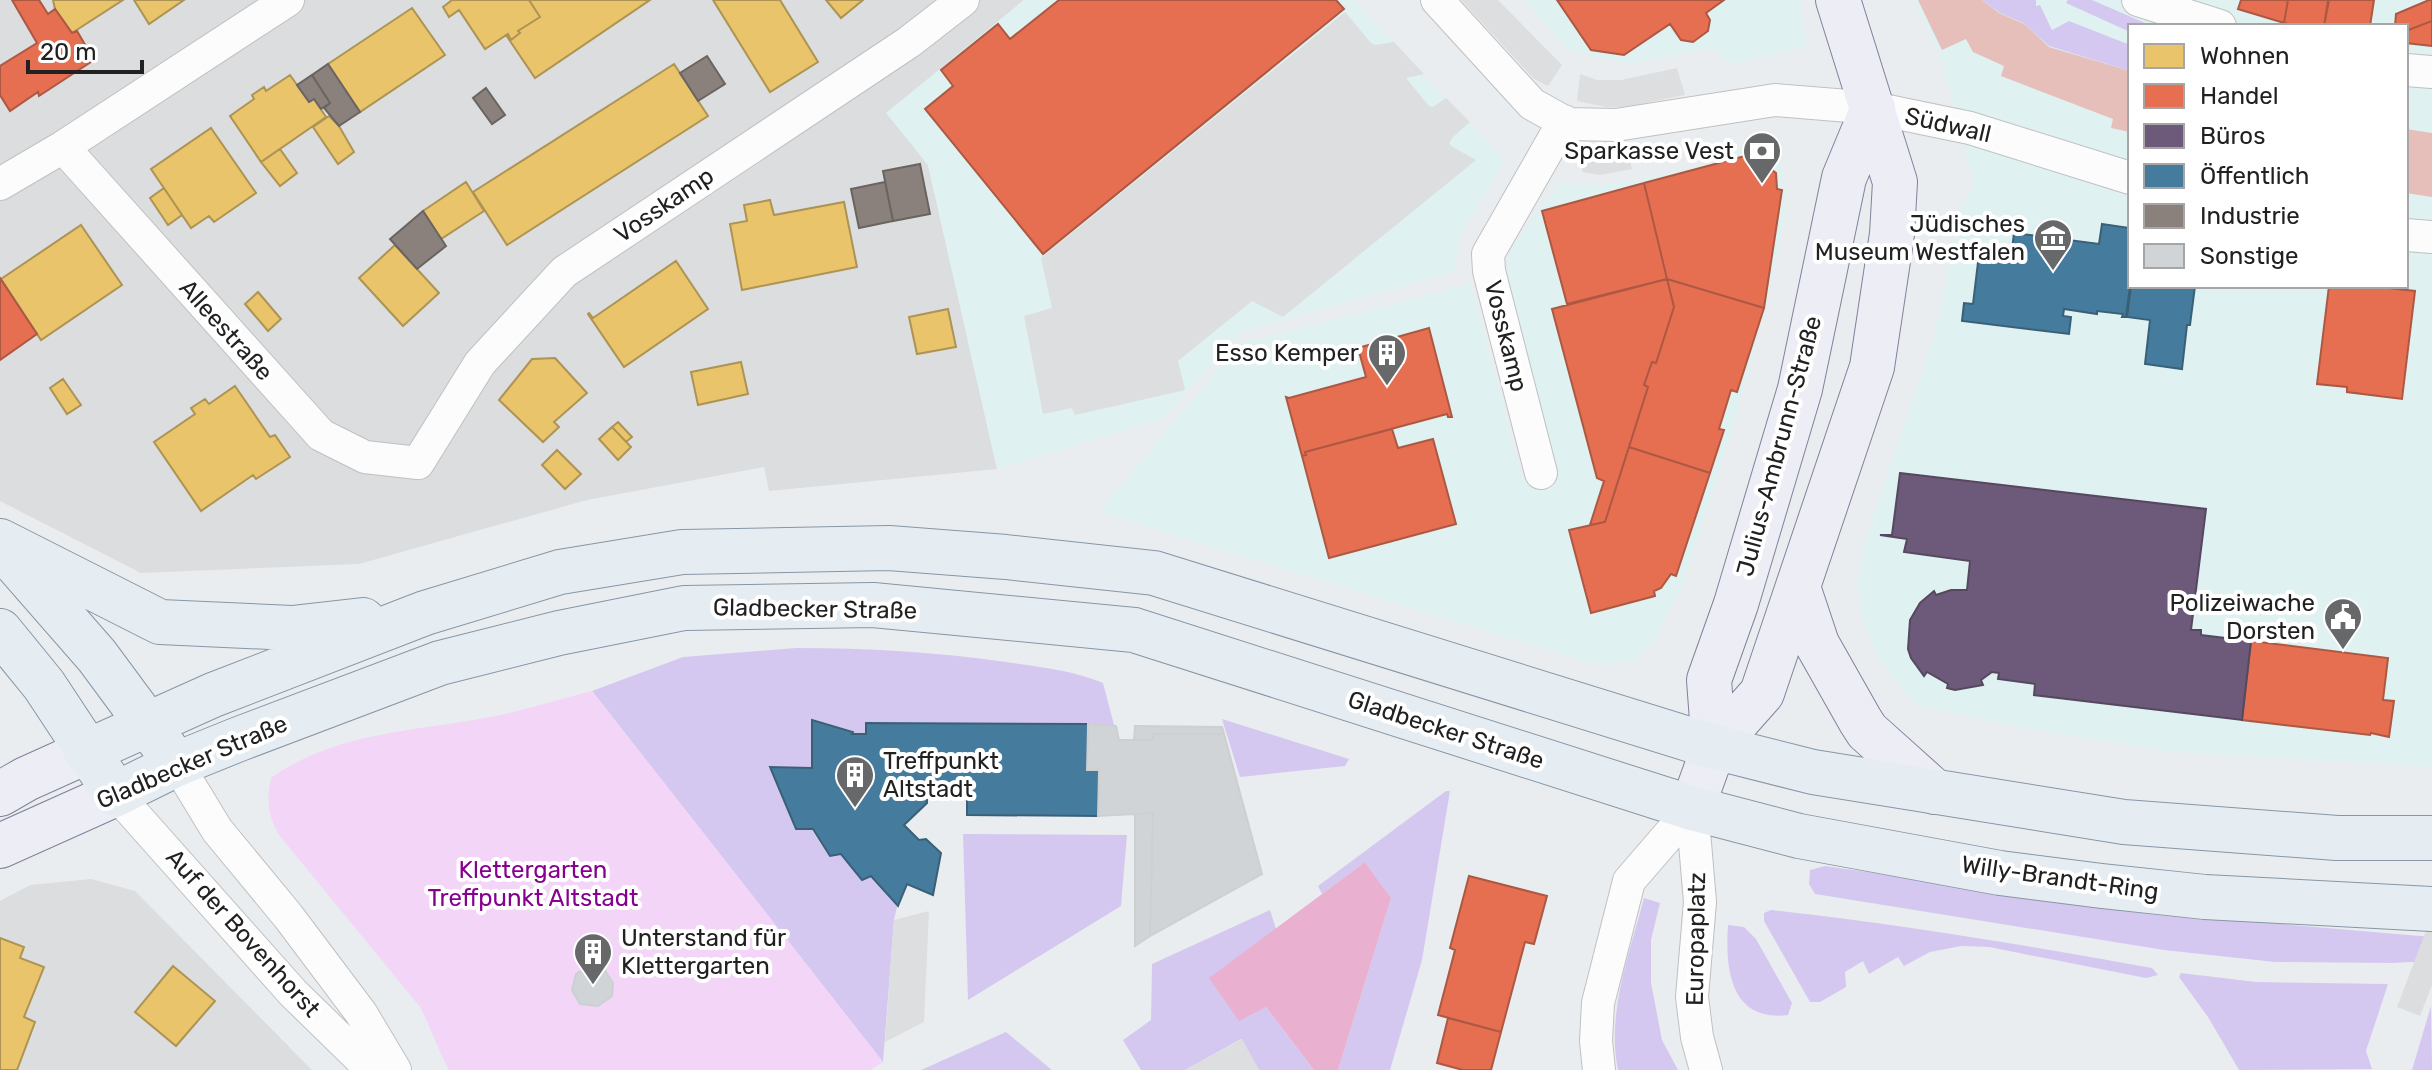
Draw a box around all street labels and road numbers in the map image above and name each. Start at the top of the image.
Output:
street label: Südwall [1902,102,1994,148]
street label: Vosskamp [609,162,719,248]
street label: Alleestraße [173,274,279,386]
street label: Vosskamp [1479,277,1533,395]
street label: Julius-Ambrunn-Straße [1731,313,1827,579]
street label: Gladbecker Straße [713,593,917,625]
street label: Gladbecker Straße [1344,685,1548,775]
street label: Gladbecker Straße [92,709,292,815]
street label: Auf der Bovenhorst [160,843,326,1023]
street label: Willy-Brandt-Ring [1960,850,2160,906]
street label: Europaplatz [1681,872,1711,1006]

